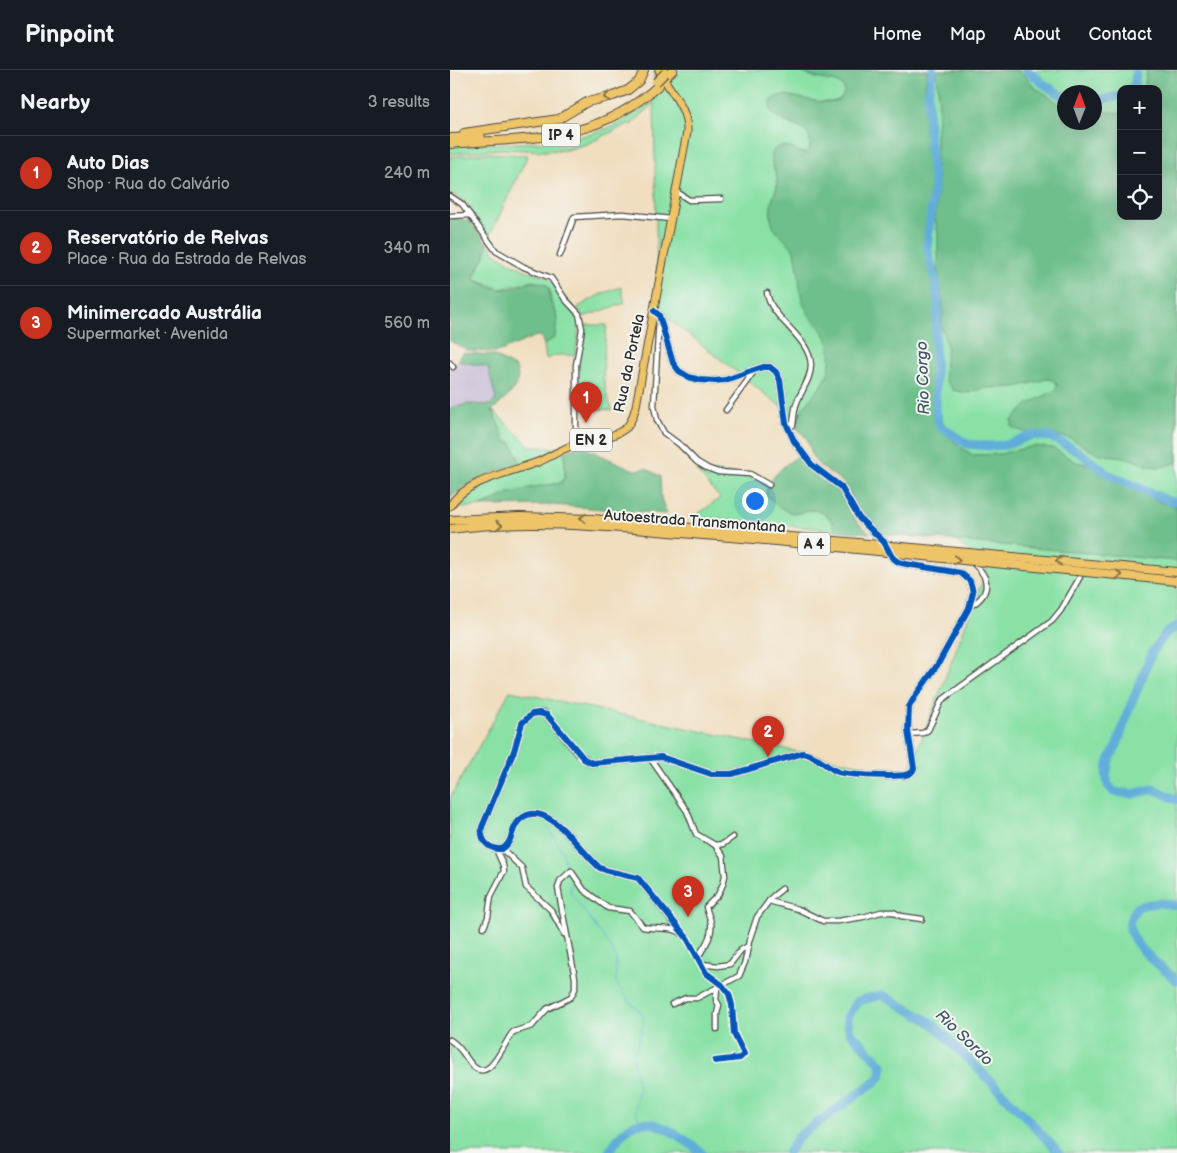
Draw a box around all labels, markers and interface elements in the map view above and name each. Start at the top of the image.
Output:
text: Pinpoint [25,20,114,49]
text: Home [873,24,922,45]
text: Map [950,24,986,45]
text: About [1014,24,1061,45]
text: Contact [1089,24,1152,45]
north arrow [1057,85,1102,130]
map controls [1117,85,1162,220]
button: + [1117,85,1162,130]
text: Nearby [20,90,90,115]
one-way arrow [603,91,611,101]
text: 3 results [368,93,430,112]
road number: IP 4 [542,124,580,146]
button: − [1117,130,1162,175]
text: Auto Dias [67,152,149,175]
text: 1 [33,164,39,183]
text: 240 m [384,164,430,183]
text: Shop · Rua do Calvário [67,175,230,194]
button: locate [1117,175,1162,220]
text: Reservatório de Relvas [67,227,268,250]
text: 2 [31,239,41,258]
text: 340 m [383,239,430,258]
text: Place · Rua da Estrada de Relvas [67,250,307,269]
text: Minimercado Austrália [67,302,262,325]
street label: Rua da Portela [610,312,649,414]
text: 3 [31,314,41,333]
text: 560 m [384,314,430,333]
text: Supermarket · Avenida [67,325,228,344]
water label: Rio Corgo [913,341,934,415]
pin: 1 [570,382,602,423]
road number: EN 2 [570,428,612,452]
your location [742,488,768,514]
street label: Autoestrada Transmontana [604,506,786,537]
one-way arrow [579,513,587,524]
one-way arrow [495,520,503,530]
road number: A 4 [798,532,830,556]
one-way arrow [953,554,961,565]
one-way arrow [1054,556,1062,567]
one-way arrow [1115,569,1123,580]
pin: 2 [752,716,784,757]
pin: 3 [672,876,704,917]
water label: Rio Sordo [931,1006,997,1070]

